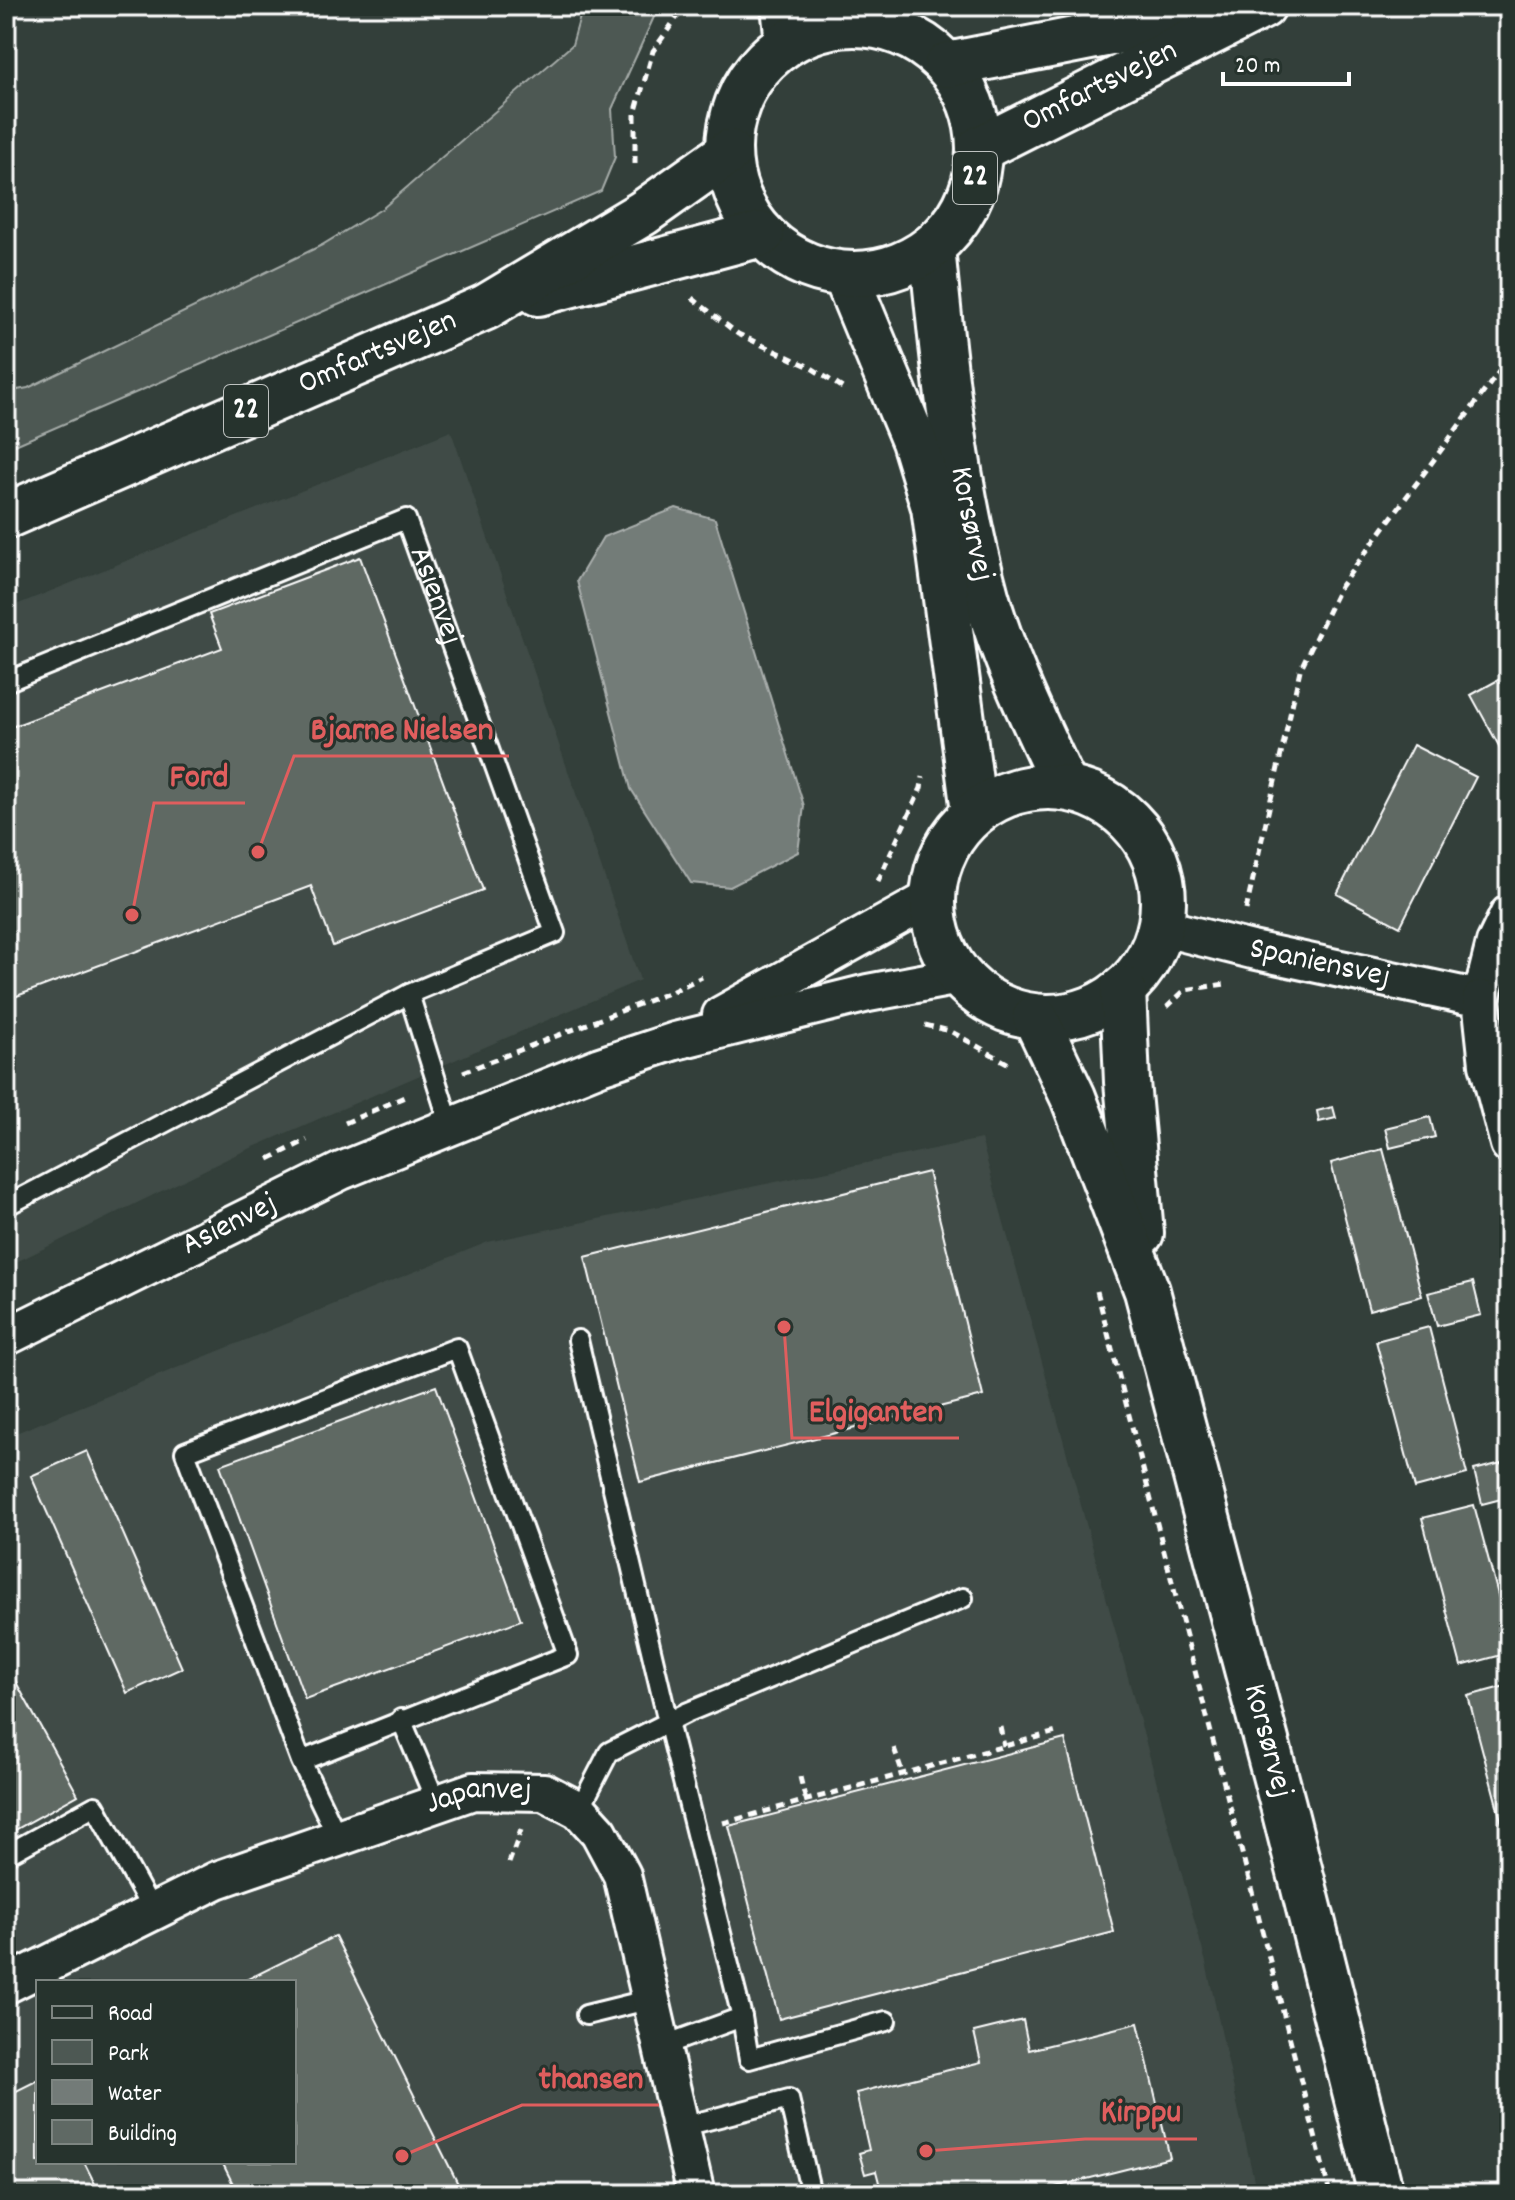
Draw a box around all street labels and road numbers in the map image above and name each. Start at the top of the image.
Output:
street label: Omfartsvejen [1015,29,1186,146]
road number: 22 [953,152,997,204]
street label: Omfartsvejen [292,299,465,409]
road number: 22 [224,385,268,437]
street label: Korsørvej [936,463,1004,587]
street label: Asienvej [395,541,473,652]
street label: Spaniensvej [1245,927,1394,1002]
street label: Asienvej [174,1183,286,1269]
street label: Korsørvej [1229,1679,1303,1803]
street label: Japanvej [420,1768,532,1829]

